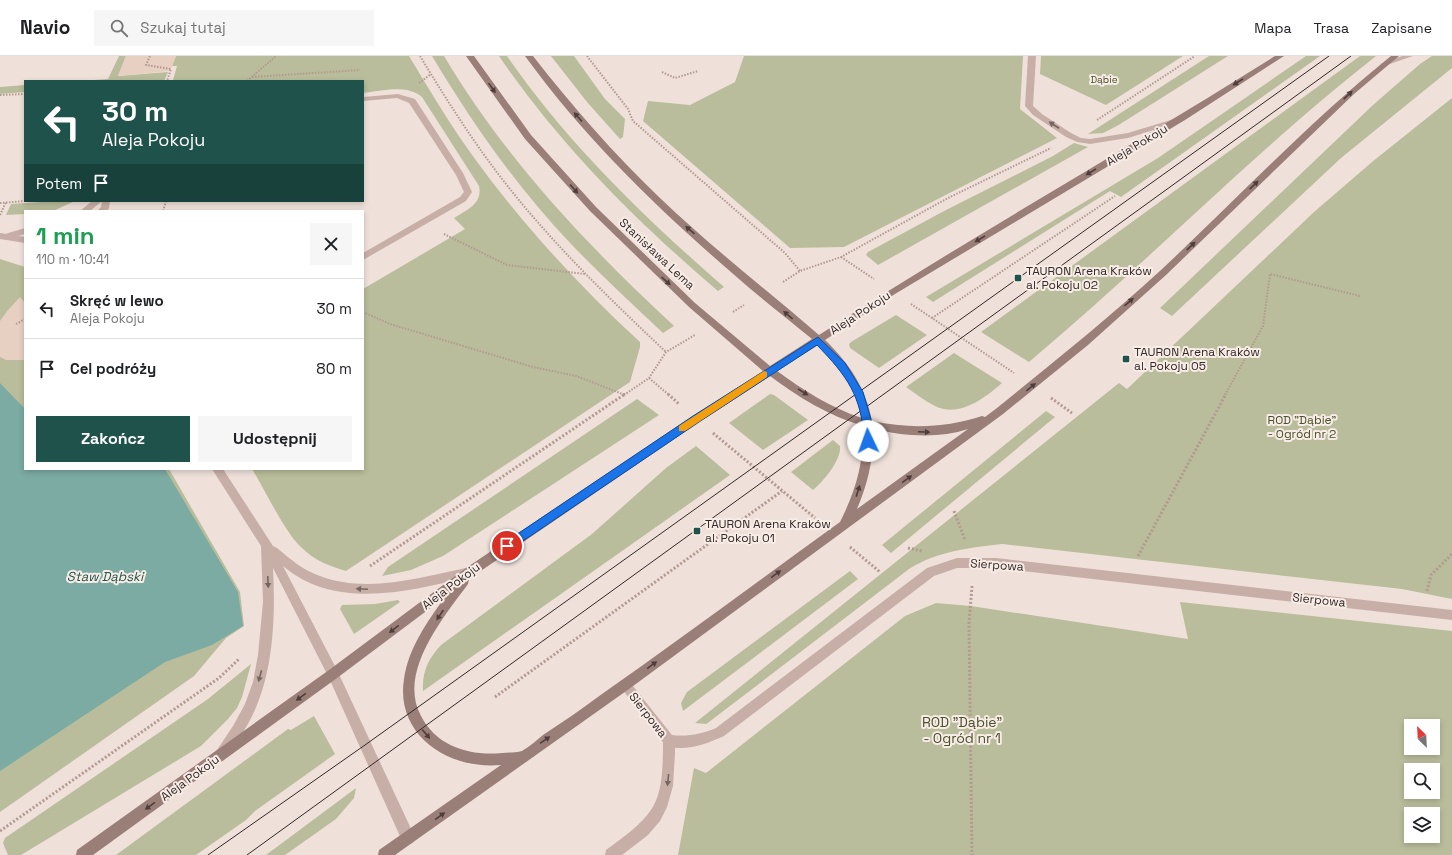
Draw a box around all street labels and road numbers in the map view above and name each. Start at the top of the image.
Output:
street label: Aleja Pokoju [1103,120,1171,170]
street label: Stanisława Lema [616,215,698,293]
street label: Aleja Pokoju [827,288,893,338]
street label: Sierpowa [970,555,1024,575]
street label: Aleja Pokoju [419,559,483,613]
street label: Sierpowa [1292,589,1346,611]
street label: Sierpowa [625,689,671,741]
street label: Aleja Pokoju [157,751,223,805]

